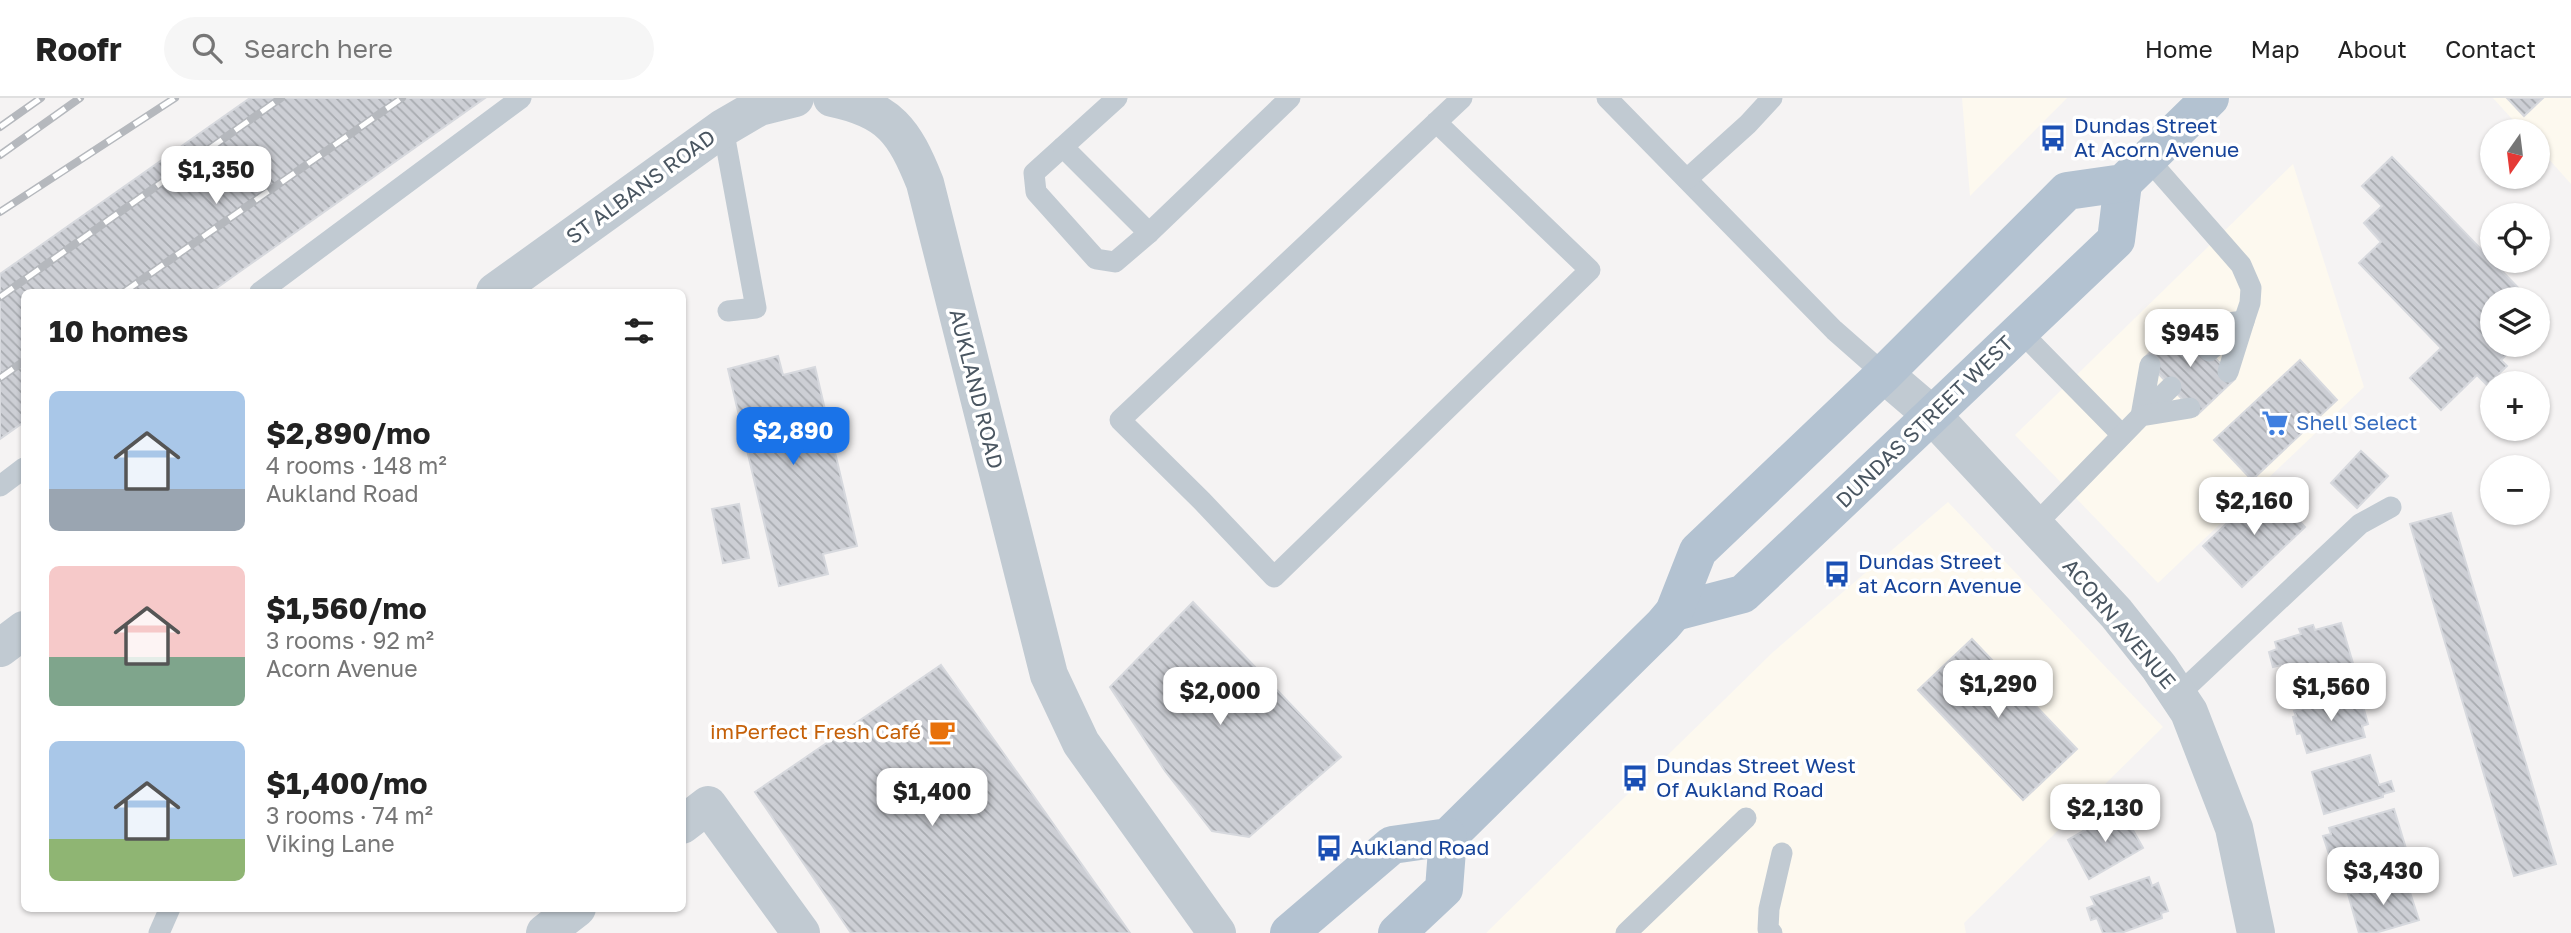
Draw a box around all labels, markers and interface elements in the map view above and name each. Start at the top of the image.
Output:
search box [164,17,654,80]
text: Roofr [35,29,122,68]
icon: search [188,29,226,67]
text: Search here [244,33,393,64]
text: Home [2145,34,2213,63]
text: Map [2251,34,2300,63]
text: About [2338,34,2407,63]
text: Contact [2445,34,2536,63]
place label: Dundas Street At Acorn Avenue [2074,112,2239,162]
north arrow [2480,119,2550,189]
map controls [2480,119,2550,525]
street label: ST ALBANS ROAD [561,123,720,249]
bus stop icon: Dundas Street At Acorn Avenue [2038,123,2068,153]
pin: $1,350 [159,146,273,206]
text: $1,350 [177,155,255,183]
button: locate [2480,203,2550,273]
button: layers [2480,287,2550,357]
street label: AUKLAND ROAD [945,306,1009,471]
pin: $945 [2149,310,2231,369]
icon: filters [620,312,658,350]
text: 10 homes [49,313,188,349]
text: $945 [2161,318,2219,346]
street label: DUNDAS STREET WEST [1830,330,2018,513]
button: + [2480,371,2550,441]
pin: $2,890 [736,408,850,467]
supermarket icon: Shell Select [2260,408,2290,438]
place label: Shell Select [2296,409,2417,435]
text: $2,890/mo [266,415,430,451]
text: $2,890 [752,416,834,444]
icon: home [105,419,189,503]
text: 4 rooms · 148 m² [266,451,447,479]
button: − [2480,455,2550,525]
pin: $2,160 [2197,478,2311,537]
text: Aukland Road [266,479,419,507]
text: $2,160 [2215,486,2293,514]
place label: Dundas Street at Acorn Avenue [1858,548,2022,598]
street label: ACORN AVENUE [2058,553,2182,694]
bus stop icon: Dundas Street at Acorn Avenue [1822,559,1852,589]
text: $1,560/mo [266,590,427,626]
icon: home [105,594,189,678]
text: 3 rooms · 92 m² [266,626,434,654]
text: Acorn Avenue [266,654,418,682]
pin: $1,290 [1941,660,2055,720]
pin: $1,560 [2274,664,2388,723]
pin: $2,000 [1163,668,1277,727]
text: $1,290 [1959,669,2037,697]
text: $1,560 [2292,672,2370,700]
text: $2,000 [1179,676,1261,704]
cafe icon: imPerfect Fresh Café [927,717,957,747]
place label: imPerfect Fresh Café [710,718,921,744]
place label: Dundas Street West Of Aukland Road [1656,752,1856,802]
bus stop icon: Dundas Street West Of Aukland Road [1620,763,1650,793]
text: $1,400/mo [266,765,428,801]
pin: $1,400 [875,768,989,828]
icon: home [105,769,189,853]
text: $1,400 [893,777,971,805]
pin: $2,130 [2048,784,2162,844]
text: $2,130 [2066,793,2144,821]
text: 3 rooms · 74 m² [266,801,433,829]
text: Viking Lane [266,829,395,857]
bus stop icon: Aukland Road [1314,833,1344,863]
place label: Aukland Road [1350,834,1489,860]
pin: $3,430 [2326,848,2440,907]
text: $3,430 [2343,856,2423,884]

